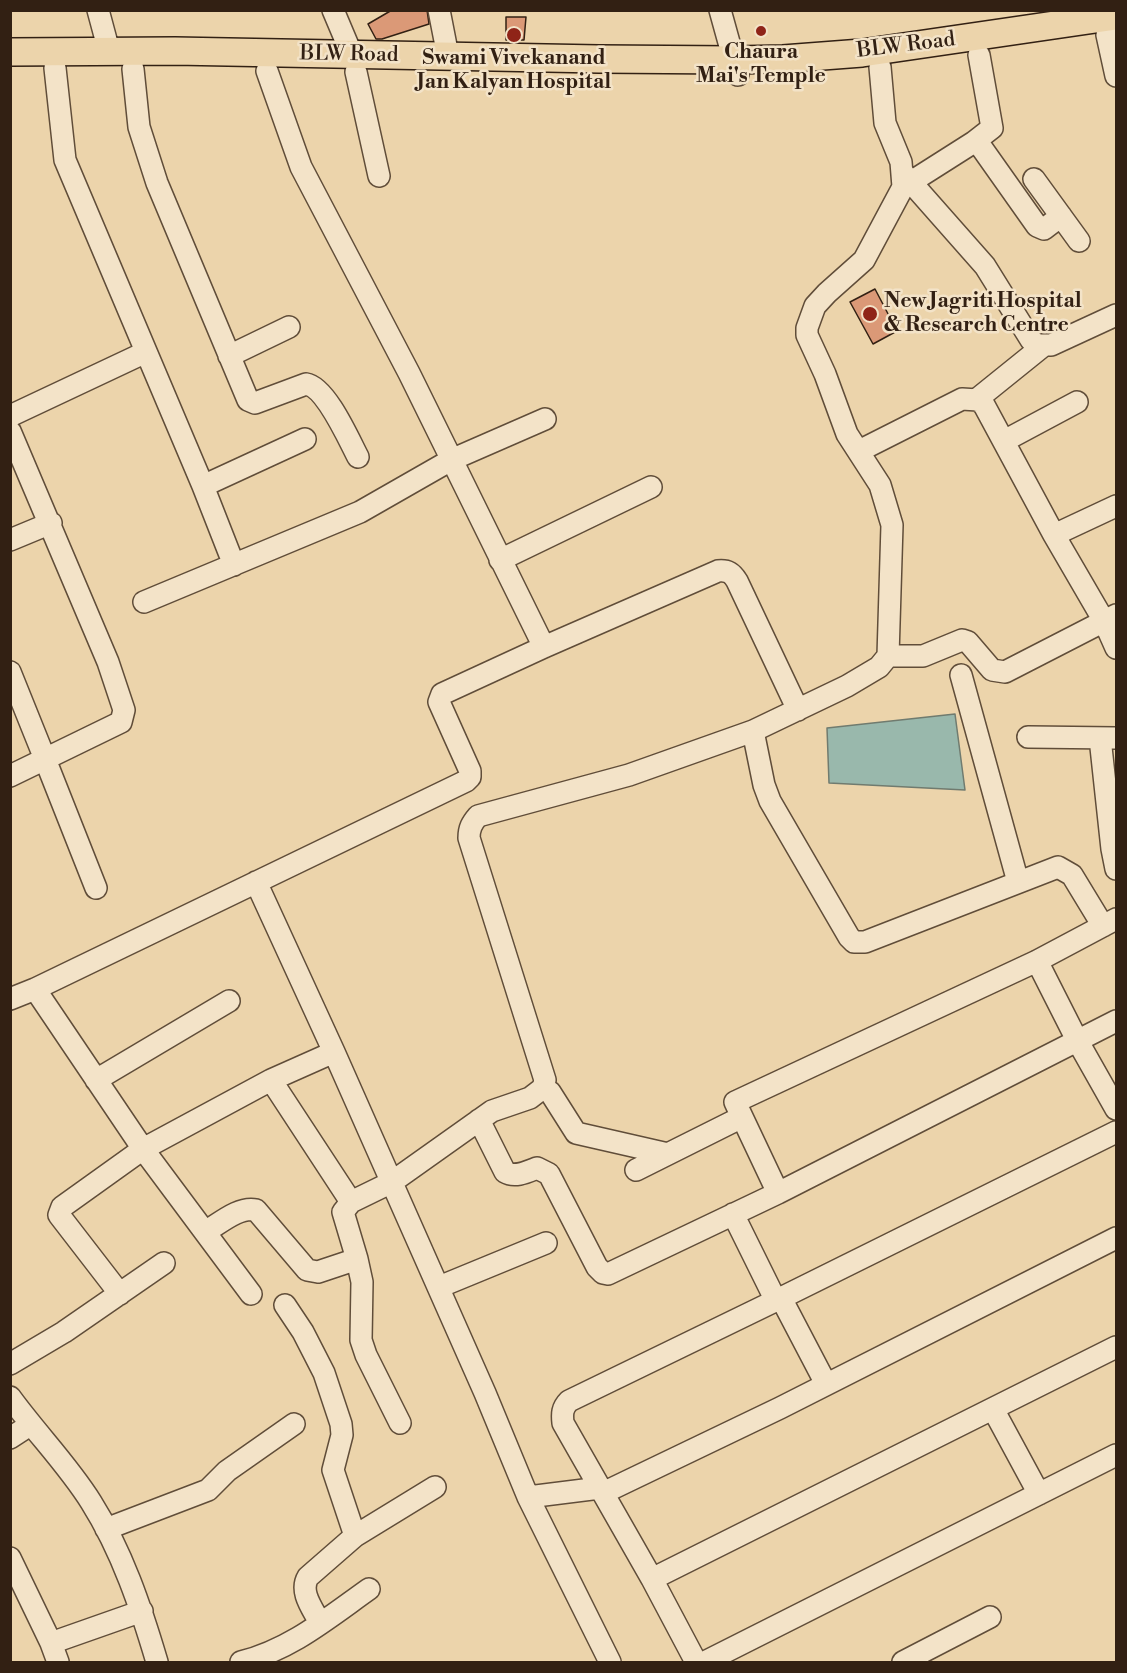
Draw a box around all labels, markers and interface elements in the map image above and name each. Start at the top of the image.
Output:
marker: Chaura Mai's Temple [754,24,768,38]
marker: Swami Vivekanand Jan Kalyan Hospital [505,26,523,44]
street label: BLW Road [855,27,957,65]
place label: Chaura Mai's Temple [696,40,826,90]
street label: BLW Road [299,42,399,68]
place label: Swami Vivekanand Jan Kalyan Hospital [417,46,611,96]
place label: New Jagriti Hospital & Research Centre [884,289,1082,339]
marker: New Jagriti Hospital & Research Centre [861,305,879,323]

